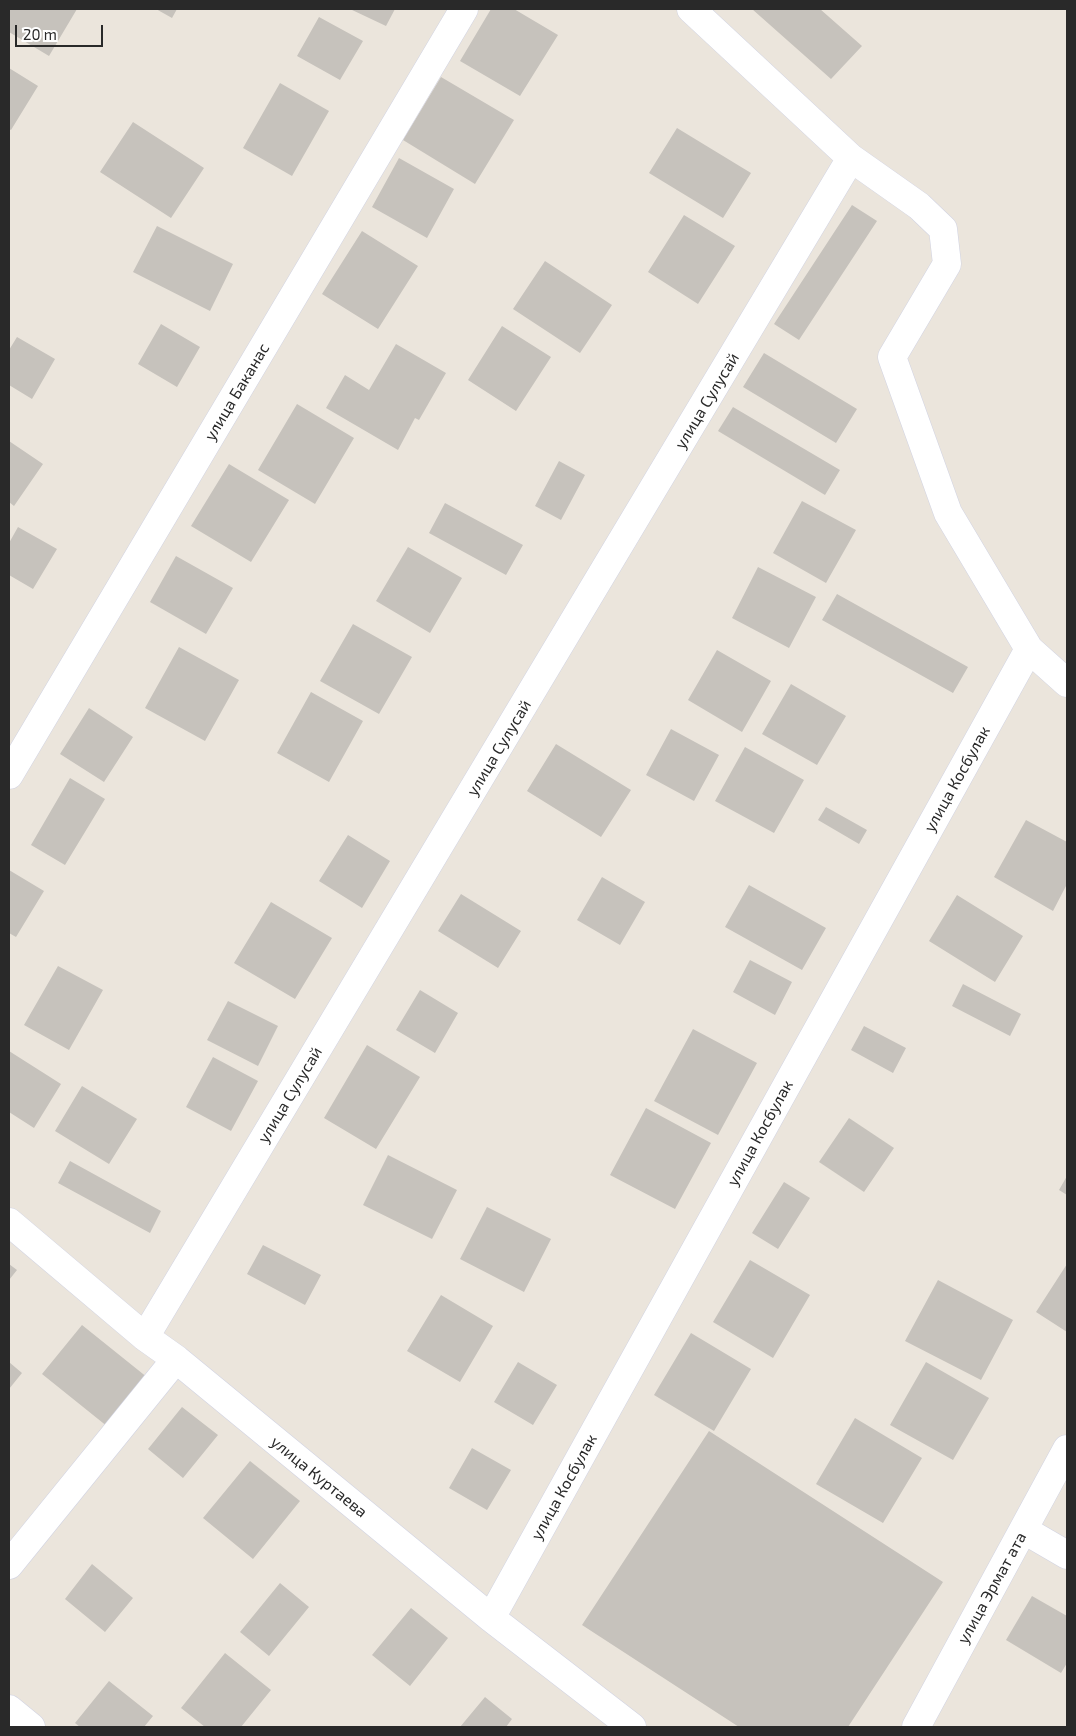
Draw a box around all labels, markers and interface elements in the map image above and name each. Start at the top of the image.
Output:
scale bar [18,15,105,47]
text: 20 m [23,25,57,43]
street label: улица Баканас [200,340,274,444]
street label: улица Сулусай [671,349,743,453]
street label: улица Сулусай [463,696,535,800]
street label: улица Косбулак [920,723,994,835]
street label: улица Сулусай [254,1043,326,1147]
street label: улица Косбулак [723,1077,797,1189]
street label: улица Косбулак [527,1431,601,1543]
street label: улица Куртаева [267,1432,371,1522]
street label: улица Эрмат ата [953,1529,1031,1647]

